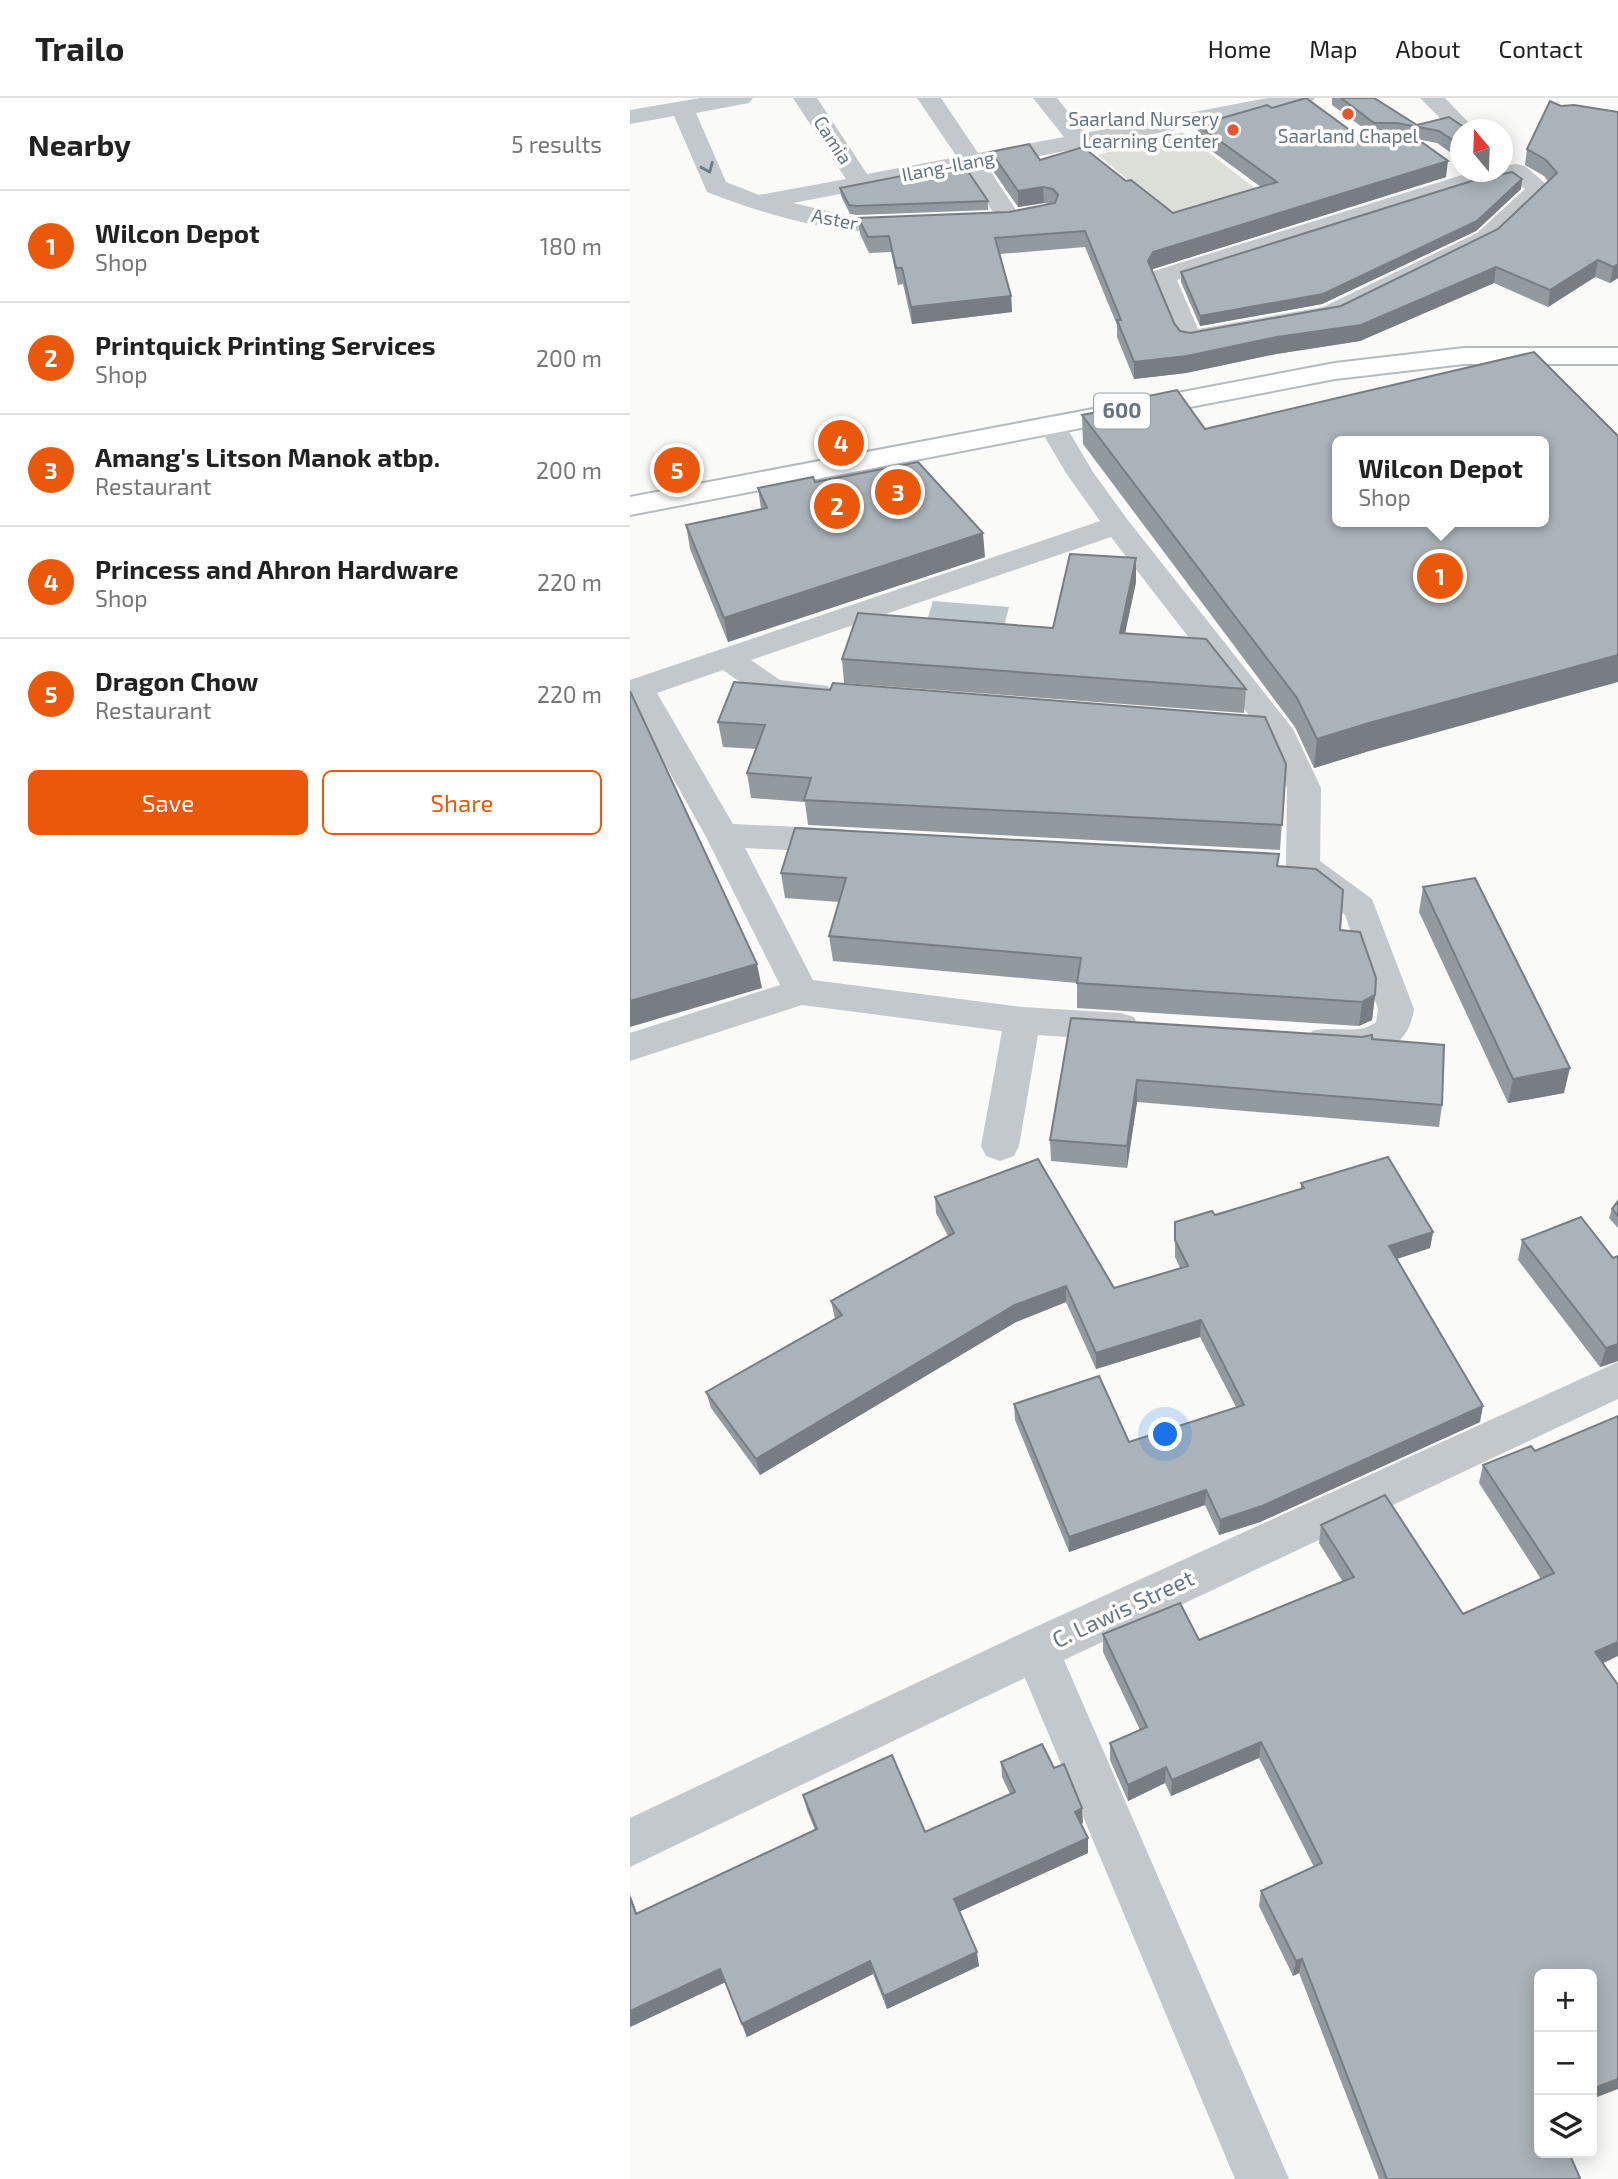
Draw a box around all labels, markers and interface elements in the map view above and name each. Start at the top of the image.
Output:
text: Trailo [35,28,125,68]
text: Home [1208,34,1271,63]
text: Map [1309,34,1357,63]
text: About [1395,34,1461,63]
text: Contact [1499,34,1583,63]
marker: Saarland Chapel [1340,106,1356,122]
place label: Saarland Nursery Learning Center [1068,107,1219,152]
street label: Camia [809,111,858,168]
north arrow [1450,119,1513,182]
marker: Saarland Nursery Learning Center [1225,122,1241,138]
place label: Saarland Chapel [1278,124,1419,147]
text: Nearby [28,126,131,162]
text: 5 results [511,130,602,158]
street label: Ilang-Ilang [900,145,997,186]
one-way arrow [699,161,713,173]
street label: Aster [810,203,861,234]
text: Wilcon Depot [95,217,260,248]
text: 1 [46,232,56,260]
text: 180 m [540,232,602,260]
text: Shop [95,248,148,276]
text: Printquick Printing Services [95,329,436,360]
text: 2 [44,344,58,372]
text: 200 m [536,344,602,372]
text: Shop [95,360,148,388]
road number: 600 [1094,394,1150,428]
pin: 4 [818,417,864,469]
popup [1332,436,1549,527]
text: Amang's Litson Manok atbp. [95,441,440,472]
pin: 5 [654,444,700,496]
text: Wilcon Depot [1358,452,1523,483]
text: 3 [44,456,58,484]
text: 200 m [536,456,602,484]
pin: 3 [875,466,921,518]
text: Restaurant [95,472,212,500]
pin: 2 [814,480,860,532]
text: Shop [1358,483,1411,511]
pin: 1 [1417,550,1463,602]
text: Princess and Ahron Hardware [95,553,459,584]
text: 4 [44,568,58,596]
text: 220 m [537,568,602,596]
text: Shop [95,584,148,612]
text: Dragon Chow [95,665,258,696]
text: 5 [45,680,57,708]
text: 220 m [537,680,602,708]
text: Restaurant [95,696,212,724]
button: Save [28,770,308,835]
button: Share [322,770,602,835]
your location [1148,1417,1182,1451]
street label: C. Lawis Street [1047,1563,1198,1653]
map controls [1534,1969,1597,2158]
button: + [1534,1969,1597,2032]
button: − [1534,2032,1597,2095]
button: layers [1534,2095,1597,2158]

